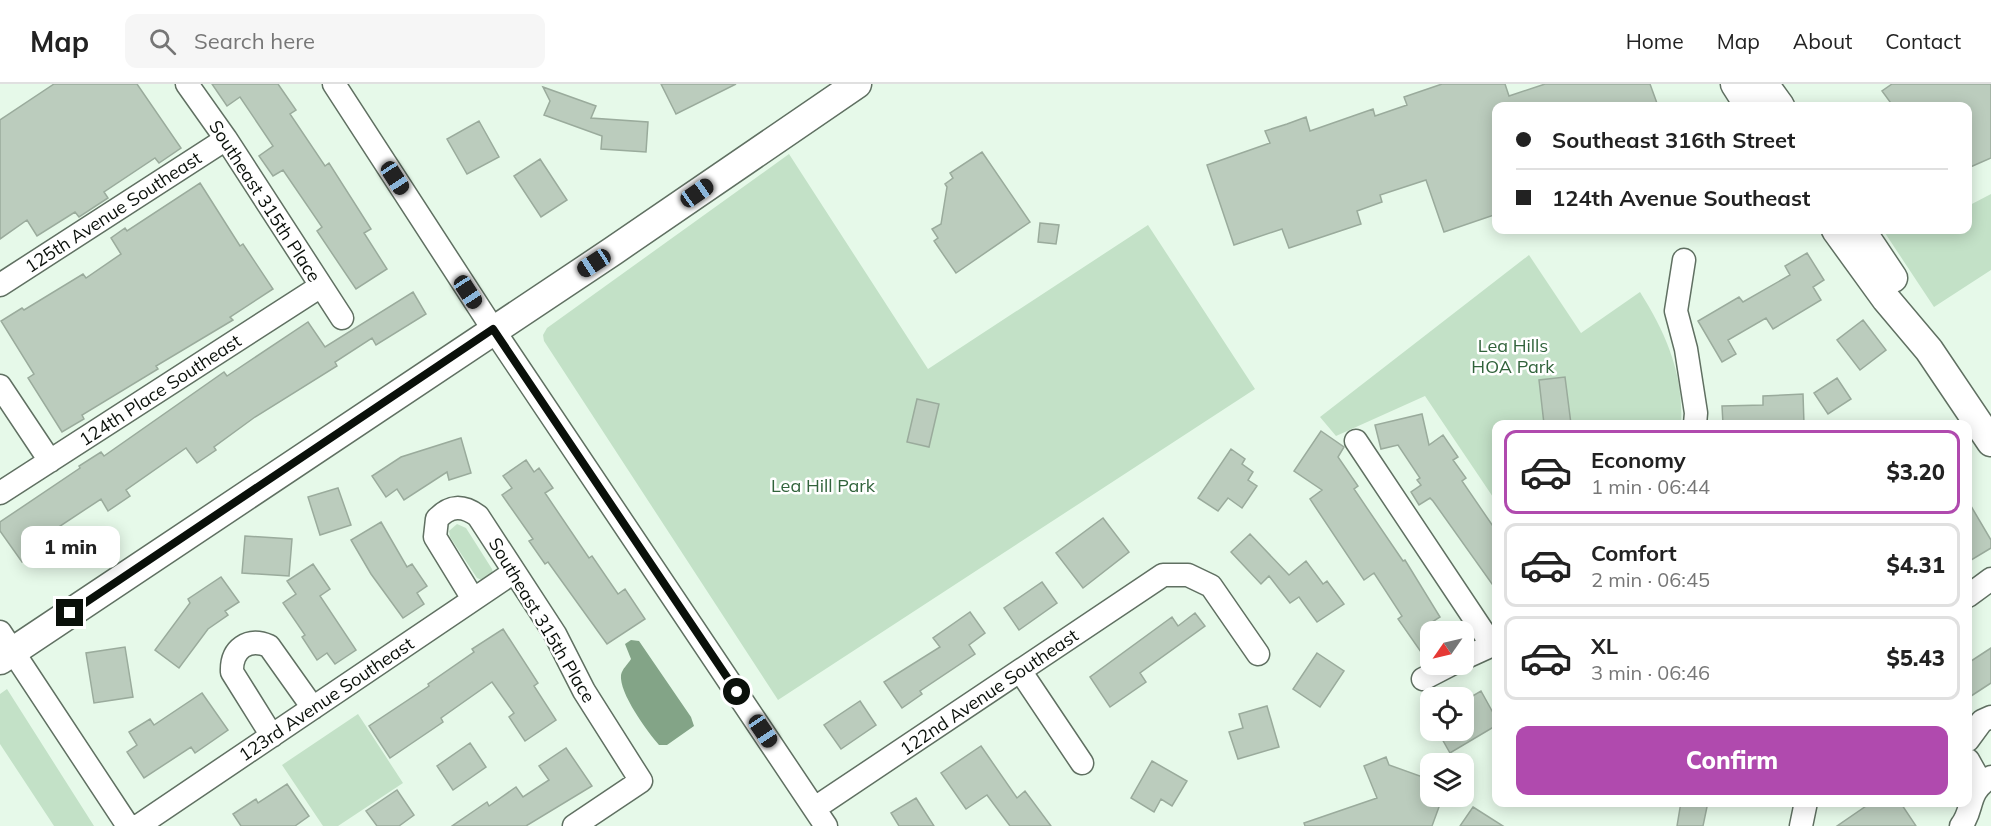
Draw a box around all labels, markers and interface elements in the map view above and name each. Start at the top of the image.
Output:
search box [125,14,545,68]
text: Map [30,24,89,59]
icon: search [146,25,179,58]
text: Search here [194,27,315,55]
text: Home [1626,28,1684,54]
text: Map [1717,28,1760,54]
text: About [1793,28,1852,54]
text: Contact [1885,28,1961,54]
street label: Southeast 315th Place [204,116,326,286]
text: Southeast 316th Street [1552,126,1795,154]
street label: 125th Avenue Southeast [20,146,206,278]
car [378,158,412,198]
car [677,175,717,211]
text: 124th Avenue Southeast [1552,184,1810,212]
car [574,246,614,280]
car [451,272,485,312]
street label: 124th Place Southeast [75,329,245,451]
park label: Lea Hills HOA Park [1471,334,1555,378]
icon: car [1519,445,1573,499]
text: Economy [1591,446,1686,474]
text: $3.20 [1886,458,1945,486]
park label: Lea Hill Park [771,474,876,497]
text: 1 min · 06:44 [1591,474,1710,499]
callout: 1 min [20,526,119,568]
street label: Southeast 315th Place [484,533,600,707]
text: 1 min [44,534,97,559]
icon: car [1519,538,1573,592]
text: Comfort [1591,539,1677,567]
text: $4.31 [1886,551,1945,579]
text: 2 min · 06:45 [1591,567,1710,592]
route end [56,599,83,626]
north arrow [1420,621,1474,675]
map controls [1420,621,1474,807]
street label: 122nd Avenue Southeast [895,624,1083,760]
icon: car [1519,631,1573,685]
street label: 123rd Avenue Southeast [234,632,418,766]
text: XL [1591,632,1618,660]
text: $5.43 [1886,644,1945,672]
text: 3 min · 06:46 [1591,660,1710,685]
route start [723,678,750,705]
button: locate [1420,687,1474,741]
car [745,711,781,751]
button: Confirm [1516,726,1948,795]
button: layers [1420,753,1474,807]

